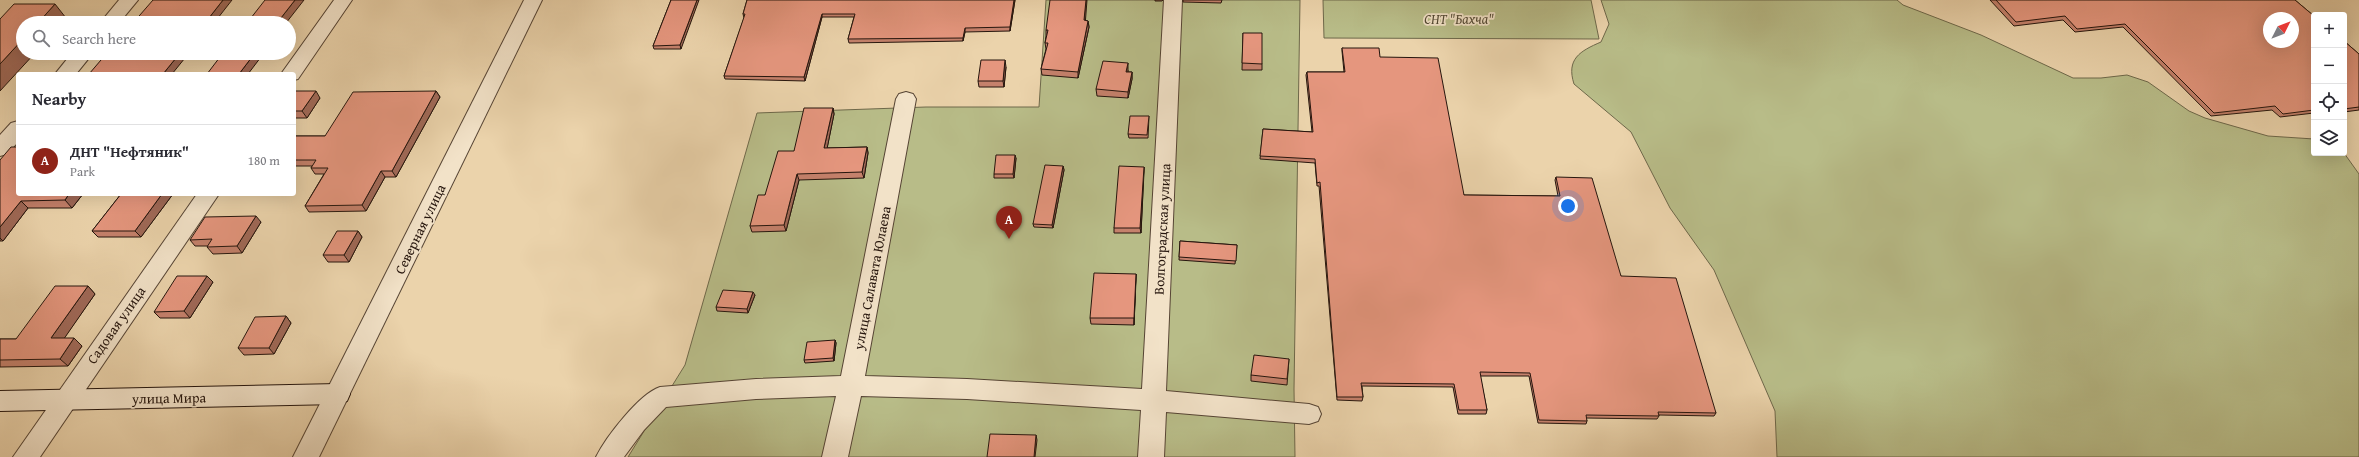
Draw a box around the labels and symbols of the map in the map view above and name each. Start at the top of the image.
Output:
park label: СНТ "Бахча" [1424,9,1494,29]
north arrow [2263,12,2299,48]
street label: Волгоградская улица [1149,162,1175,295]
street label: Северная улица [390,180,451,277]
your location [1558,196,1578,216]
street label: улица Салавата Юлаева [848,204,896,353]
pin: A [996,206,1022,239]
street label: Садовая улица [82,282,150,368]
street label: улица Мира [131,387,207,409]

